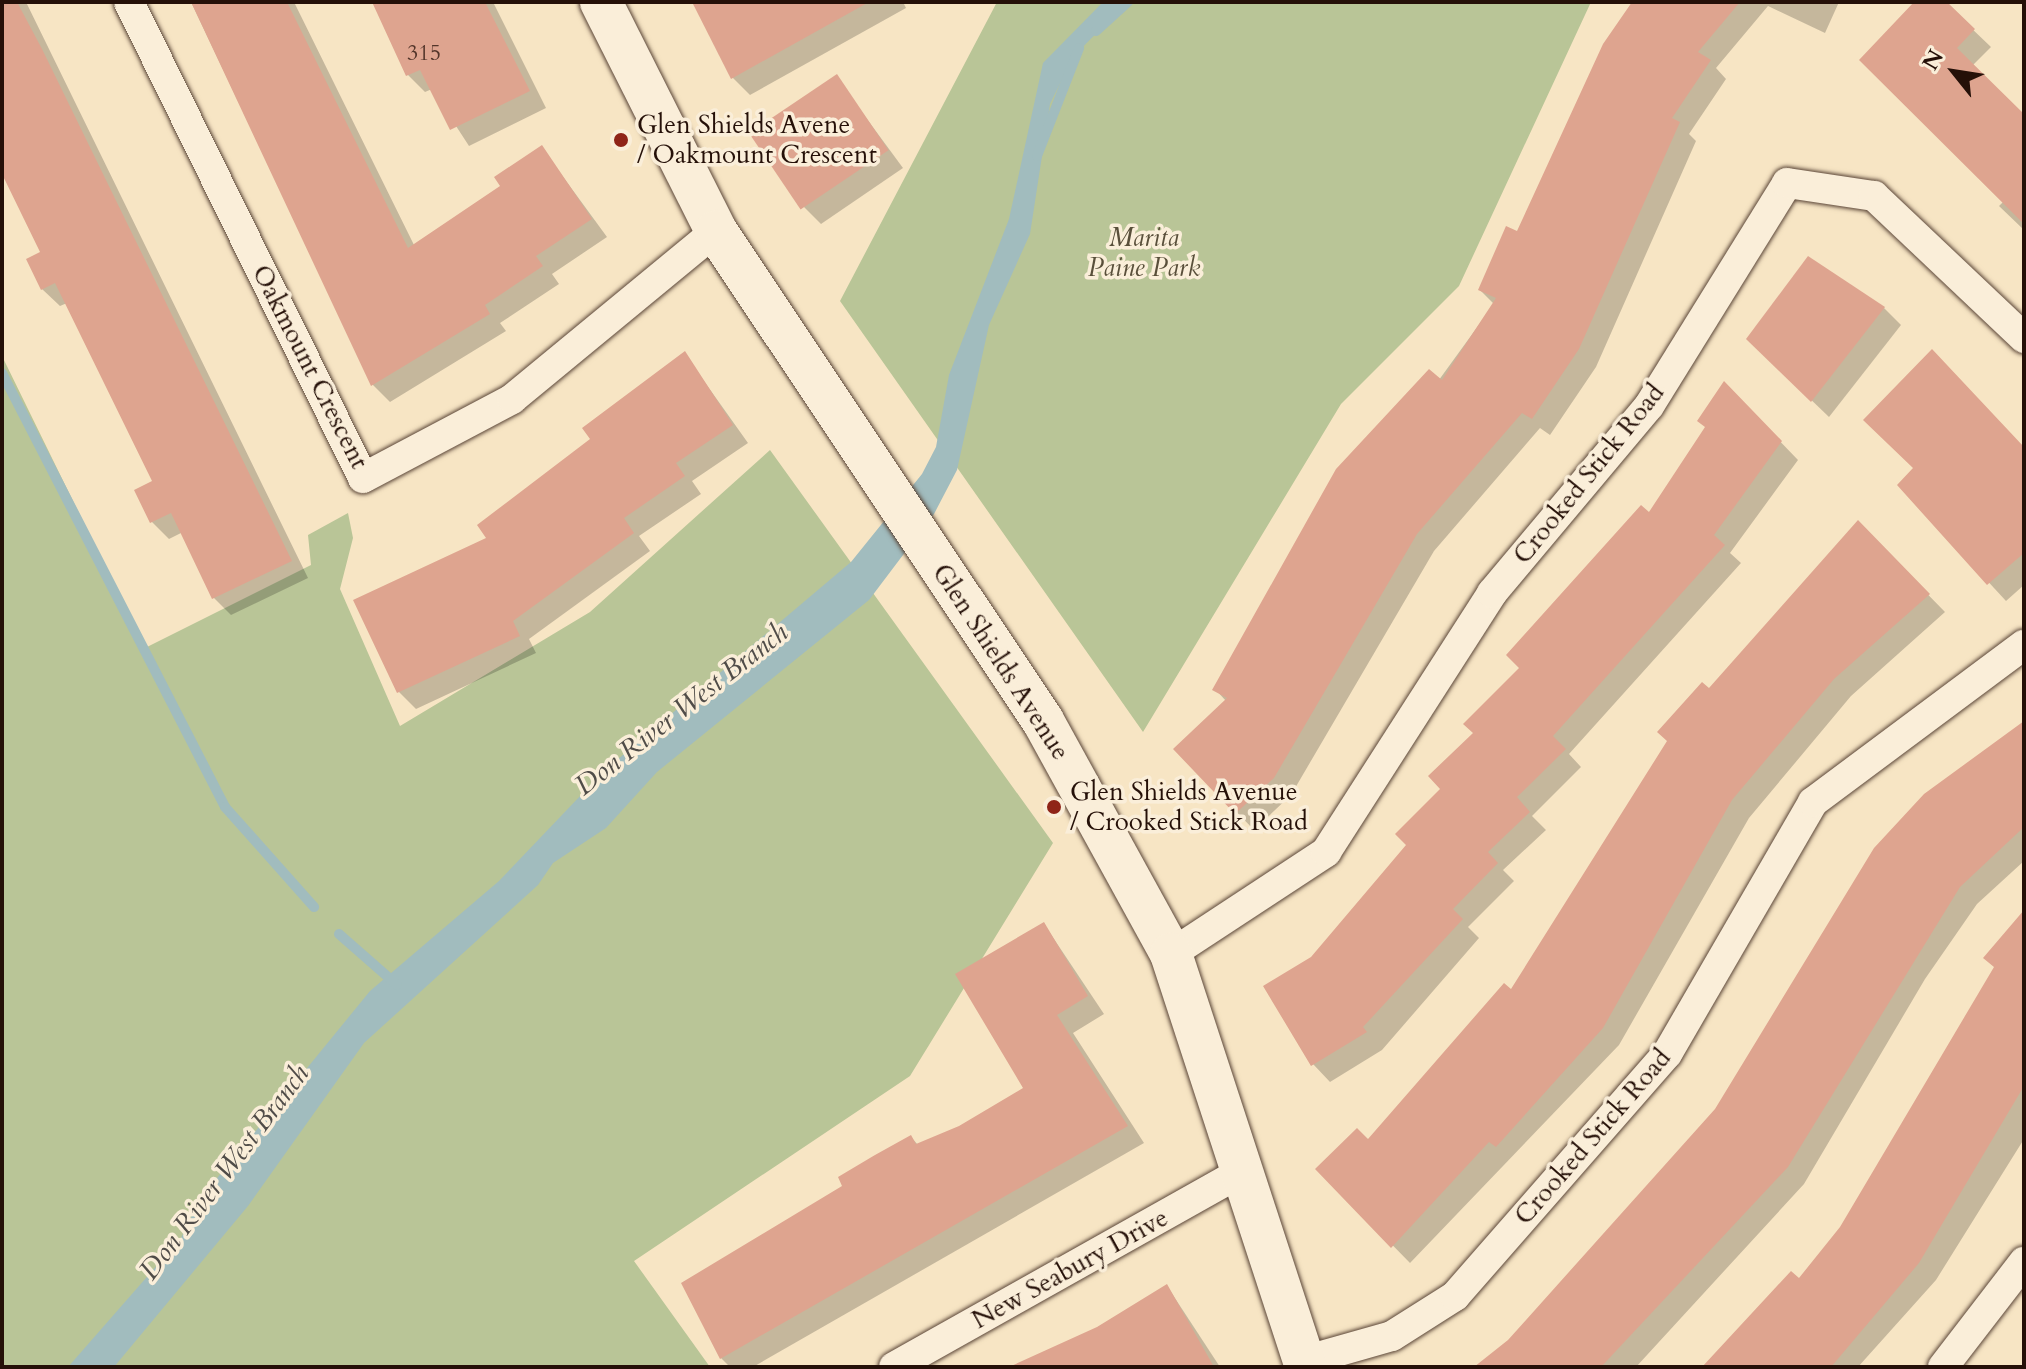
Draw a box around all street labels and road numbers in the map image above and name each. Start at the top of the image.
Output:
street label: Oakmount Crescent [245,260,375,474]
street label: Crooked Stick Road [1507,378,1671,570]
street label: Glen Shields Avenue [926,558,1076,766]
street label: Crooked Stick Road [1508,1043,1678,1231]
street label: New Seabury Drive [967,1202,1173,1336]

